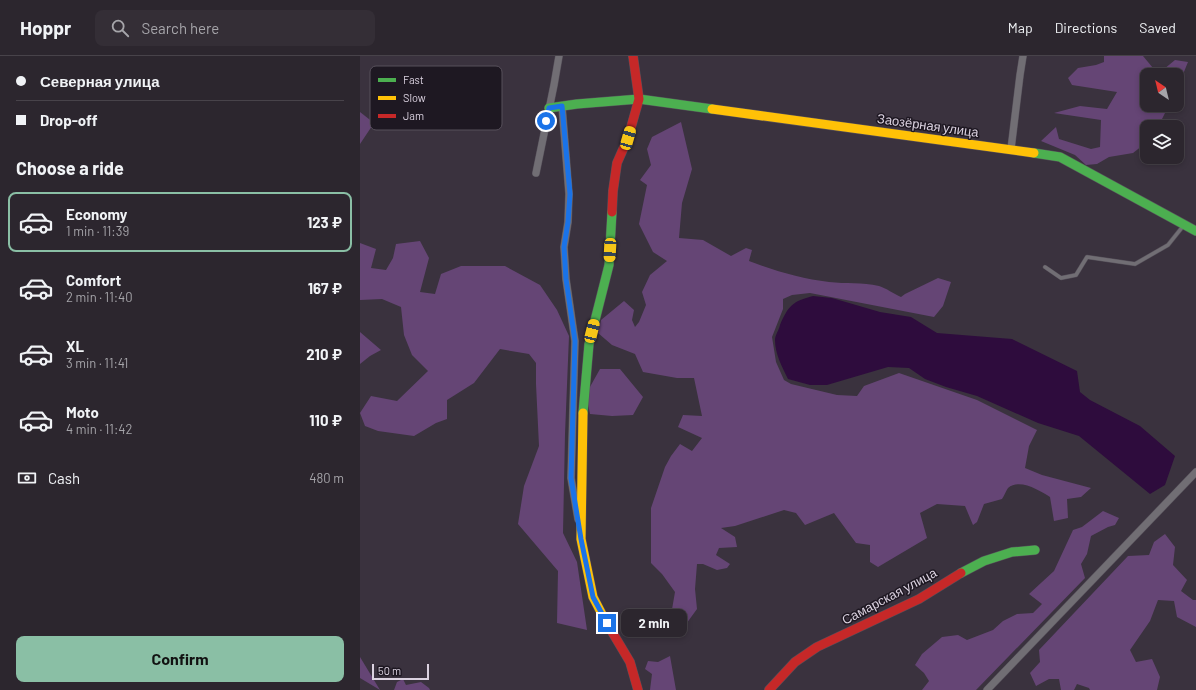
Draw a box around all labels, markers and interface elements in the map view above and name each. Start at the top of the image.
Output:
search box [95,10,375,46]
text: Hoppr [20,16,71,39]
icon: search [109,17,131,39]
text: Search here [141,19,219,37]
text: Map [1008,19,1033,36]
text: Directions [1055,19,1117,36]
text: Saved [1139,19,1176,36]
legend [370,66,502,130]
north arrow [1140,68,1184,112]
map controls [1140,68,1184,164]
text: Северная улица [40,72,160,90]
text: Fast [403,73,424,86]
text: Slow [403,91,426,104]
text: Jam [403,109,424,122]
street label: Заозёрная улица [876,110,981,140]
text: Drop-off [40,111,98,129]
route start [537,112,555,130]
button: layers [1140,120,1184,164]
car [619,125,637,151]
text: Choose a ride [16,157,124,179]
icon: car [18,204,54,240]
text: Economy [66,205,127,223]
text: 123 ₽ [307,213,342,231]
text: 1 min · 11:39 [66,223,129,239]
car [603,238,617,262]
icon: car [18,270,54,306]
text: Comfort [66,271,121,289]
text: 167 ₽ [308,279,342,297]
text: 2 min · 11:40 [66,289,133,305]
car [583,318,601,344]
icon: car [18,336,54,372]
text: XL [66,337,84,355]
text: 210 ₽ [306,345,342,363]
text: 3 min · 11:41 [66,355,128,371]
icon: car [18,402,54,438]
text: Moto [66,403,99,421]
text: 110 ₽ [309,411,342,429]
text: 4 min · 11:42 [66,421,132,437]
icon: cash [16,467,38,489]
text: Cash [48,469,80,487]
text: 480 m [309,470,344,486]
street label: Самарская улица [839,564,940,628]
callout: 2 min [621,609,687,637]
route end [598,614,616,632]
text: 2 min [638,615,670,631]
button: Confirm [16,636,344,682]
scale bar [372,662,429,681]
text: 50 m [378,664,401,677]

